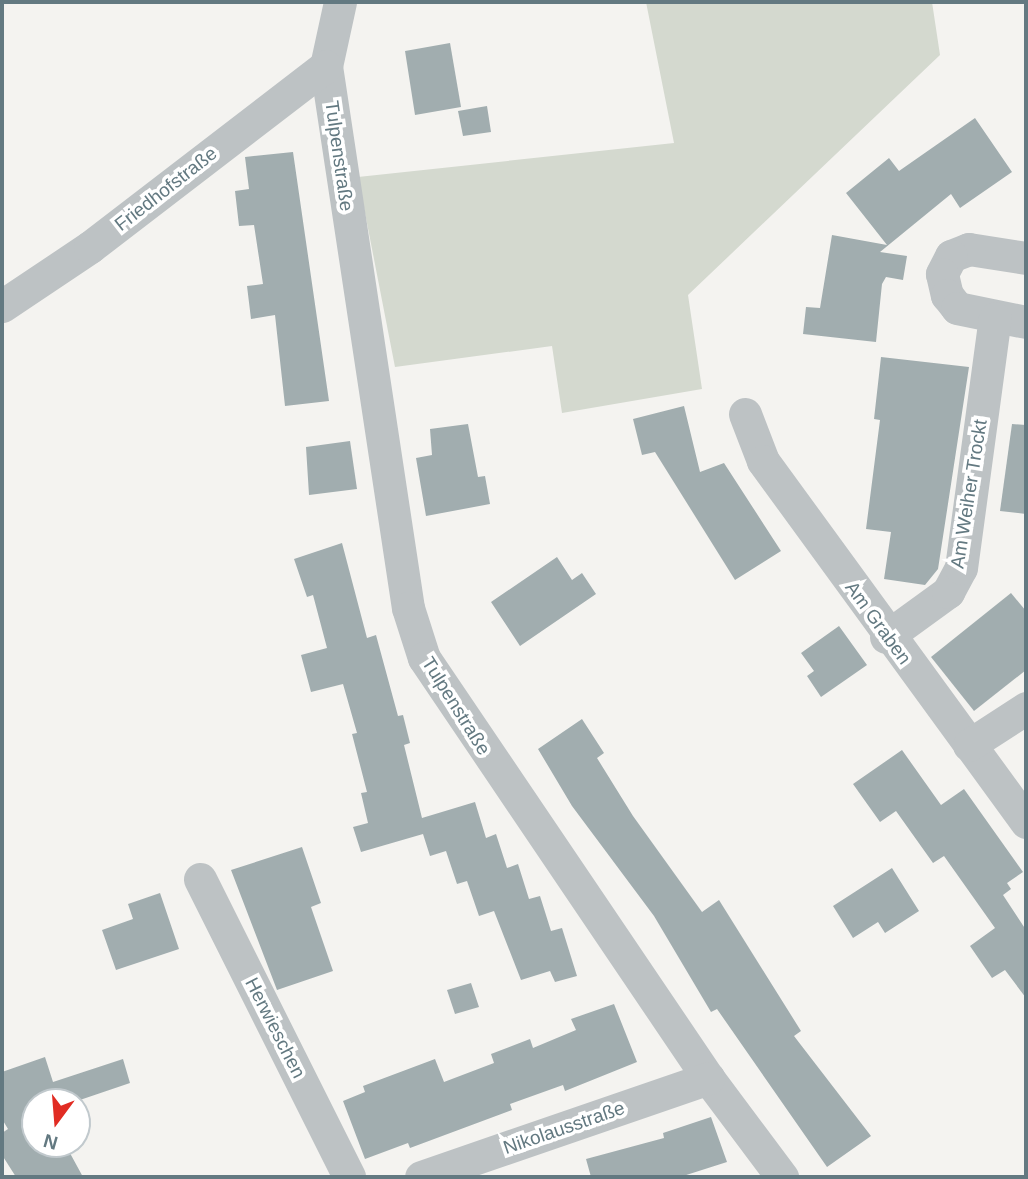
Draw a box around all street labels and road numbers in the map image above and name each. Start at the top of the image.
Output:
street label: Tulpenstraße [320,99,358,213]
street label: Friedhofstraße [110,142,222,236]
street label: Am Weiher Trockt [946,418,992,570]
street label: Am Graben [840,577,916,669]
street label: Tulpenstraße [417,653,495,759]
street label: Herwieschen [240,974,310,1082]
street label: Nikolausstraße [500,1097,628,1159]

